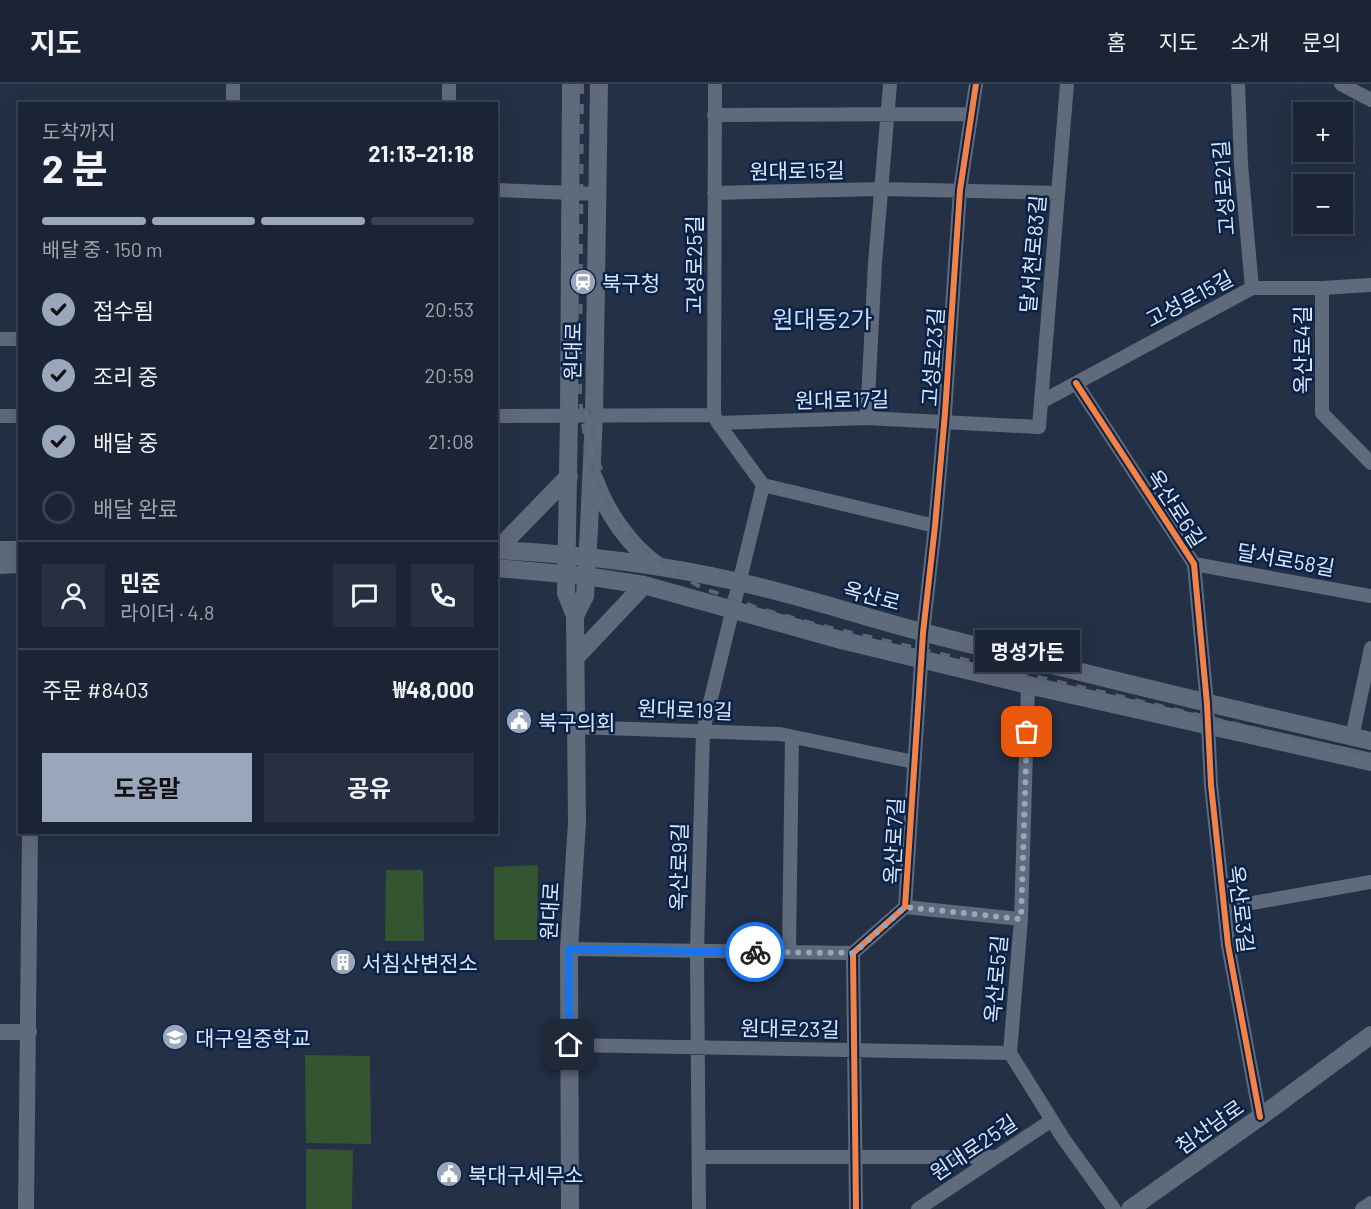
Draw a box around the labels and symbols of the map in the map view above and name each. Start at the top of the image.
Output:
street label: 고성로21길 [1207,139,1239,237]
street label: 원대로15길 [749,157,845,183]
street label: 달서천로83길 [1014,194,1050,314]
street label: 고성로25길 [681,215,706,315]
street label: 고성로15길 [1141,265,1237,331]
station icon: 북구청 [568,267,598,297]
place label: 북구청 [602,270,660,295]
district label: 원대동2가 [771,304,873,333]
street label: 옥산로4길 [1289,306,1314,394]
street label: 고성로23길 [916,307,948,407]
street label: 원대로 [559,322,585,380]
street label: 원대로17길 [794,386,890,412]
street label: 옥산로6길 [1143,464,1211,552]
street label: 달서로58길 [1235,538,1337,580]
street label: 옥산로 [841,575,903,615]
callout: 명성가든 [974,630,1080,672]
street label: 원대로19길 [637,695,733,723]
public building icon: 북구의회 [504,706,534,736]
pin [1001,706,1052,757]
place label: 북구의회 [538,709,615,734]
street label: 옥산로7길 [878,797,908,885]
street label: 옥산로9길 [665,823,691,911]
street label: 옥산로3길 [1224,864,1260,954]
street label: 원대로 [535,881,563,941]
courier [725,922,785,982]
street label: 옥산로5길 [979,934,1011,1024]
building icon: 서침산변전소 [328,947,358,977]
place label: 서침산변전소 [362,950,478,975]
street label: 원대로23길 [740,1015,840,1041]
pin [543,1019,594,1070]
school or university icon: 대구일중학교 [160,1022,190,1052]
place label: 대구일중학교 [195,1025,311,1050]
street label: 침산남로 [1170,1094,1248,1158]
street label: 원대로25길 [925,1109,1021,1185]
public building icon: 북대구세무소 [434,1159,464,1189]
place label: 북대구세무소 [468,1162,584,1187]

